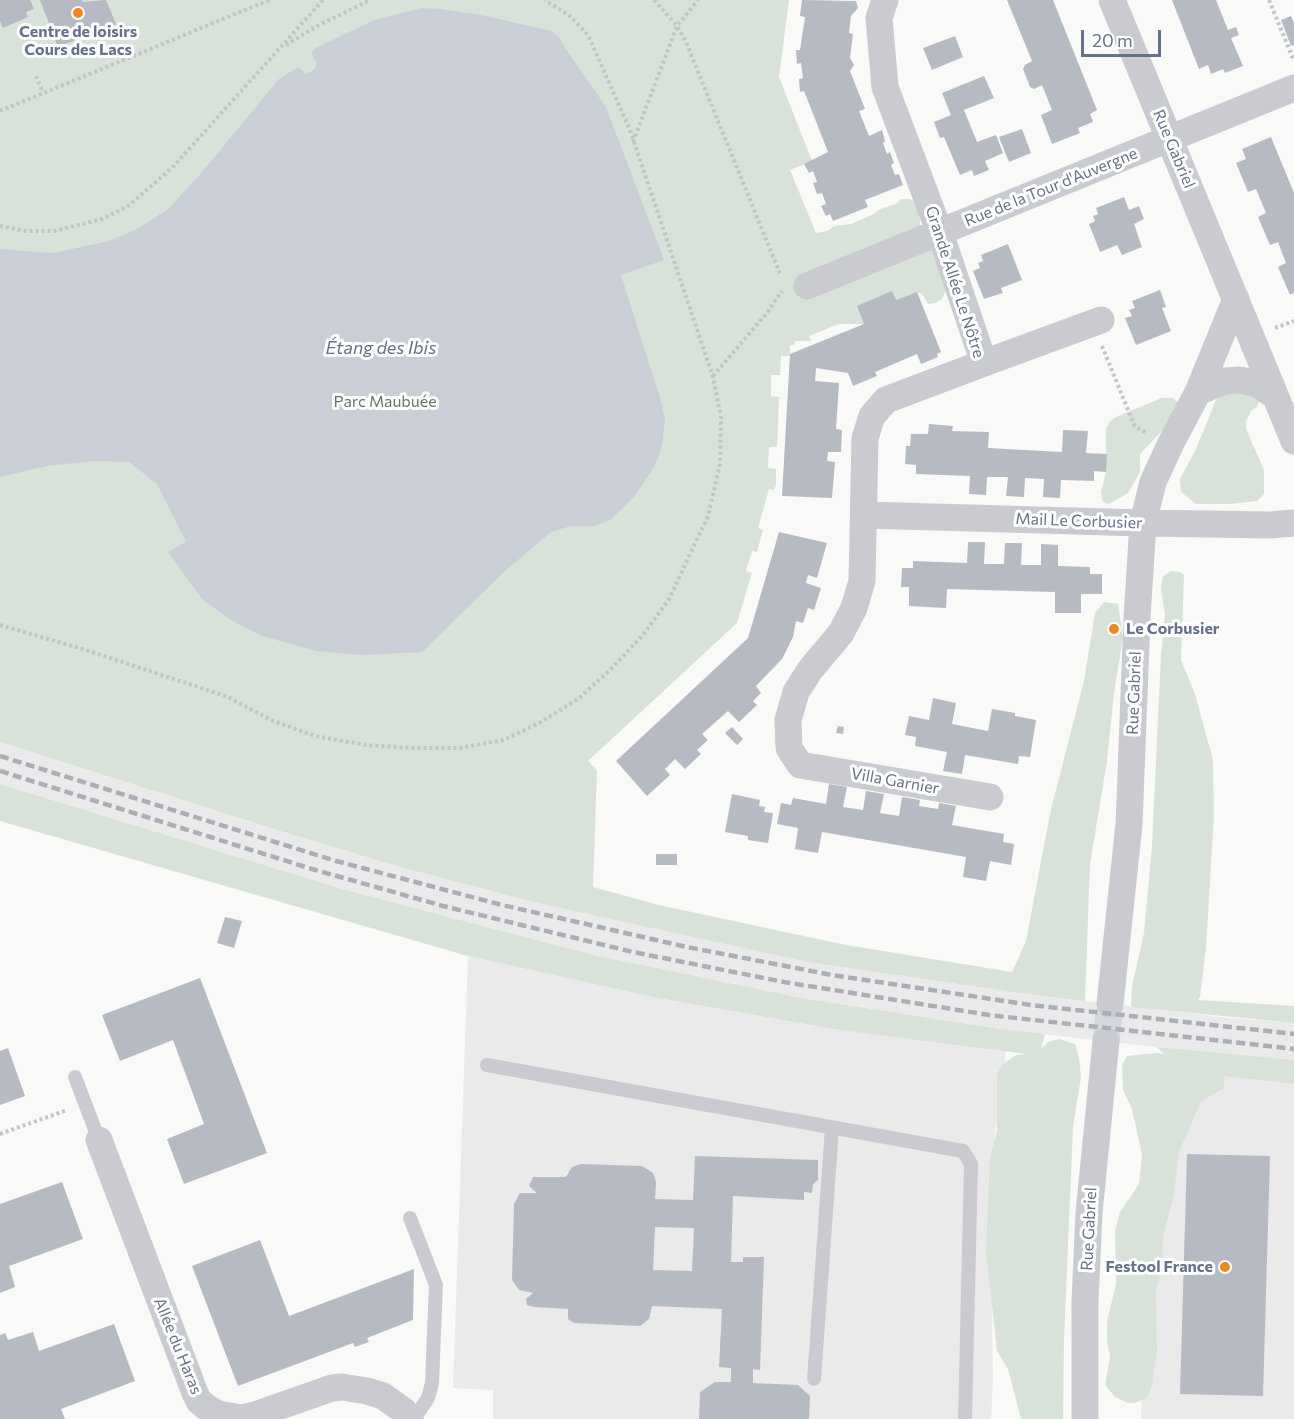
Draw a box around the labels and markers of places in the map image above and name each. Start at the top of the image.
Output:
marker: Centre de loisirs Cours des Lacs [71,6,85,20]
place label: Centre de loisirs Cours des Lacs [19,22,137,60]
place label: Le Corbusier [1126,619,1219,639]
marker: Le Corbusier [1107,622,1121,636]
place label: Festool France [1106,1257,1213,1277]
marker: Festool France [1218,1260,1232,1274]

